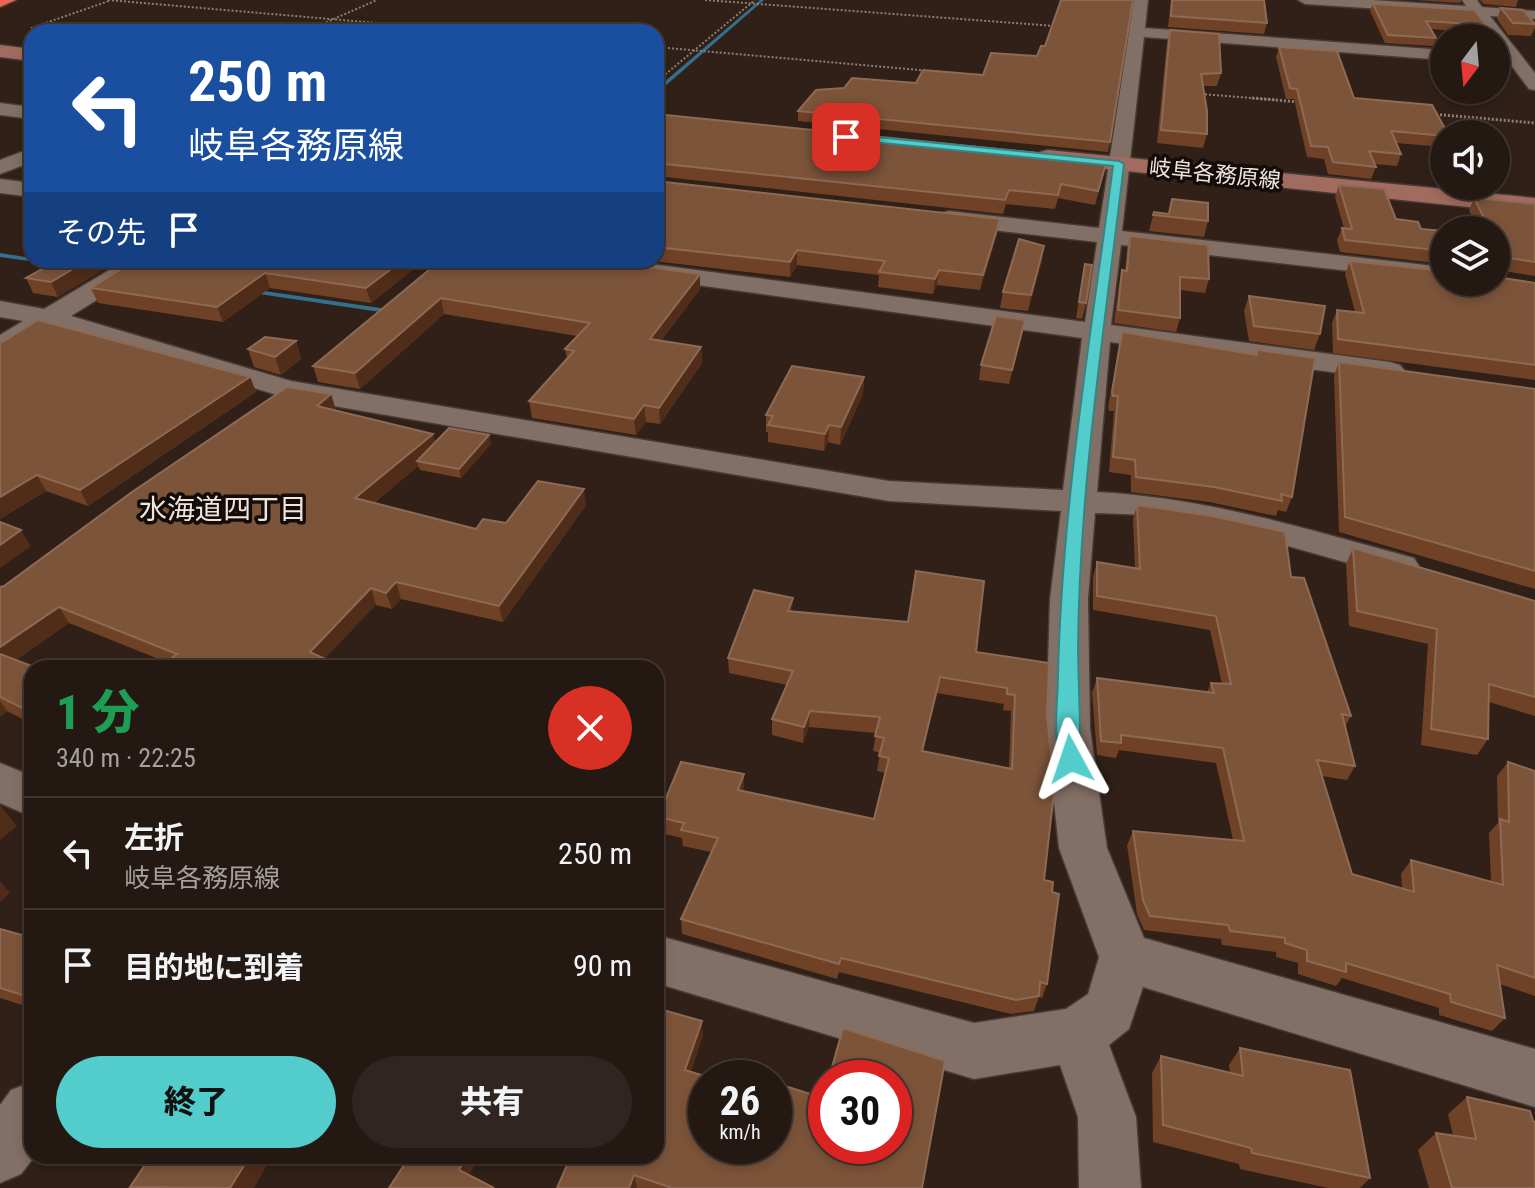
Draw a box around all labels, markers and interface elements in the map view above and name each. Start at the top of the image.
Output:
north arrow [1430,24,1510,104]
map controls [1430,24,1510,296]
text: 250 m [188,49,327,115]
icon: left [56,56,160,160]
pin [812,103,880,171]
icon: arrive [824,115,868,159]
button: sound [1430,120,1510,200]
text: 岐阜各務原線 [188,125,404,167]
street label: 岐阜各務原線 [1148,155,1282,193]
icon: arrive [162,208,206,252]
text: その先 [56,215,146,250]
button: layers [1430,216,1510,296]
district label: 水海道四丁目 [139,493,307,526]
text: 1 分 [56,684,139,741]
button: close [548,686,632,770]
position arrow [1029,717,1113,801]
text: 340 m · 22:25 [56,743,196,773]
text: 左折 [124,820,184,855]
icon: left [56,831,100,875]
text: 250 m [558,836,632,871]
text: 岐阜各務原線 [124,863,280,893]
icon: arrive [56,943,100,987]
text: 90 m [573,948,632,983]
text: 目的地に到着 [124,950,304,985]
button: 終了 [56,1056,336,1148]
button: 共有 [352,1056,632,1148]
speed limit sign: 30 [808,1060,912,1164]
text: 26 [720,1078,760,1125]
text: km/h [719,1120,761,1144]

